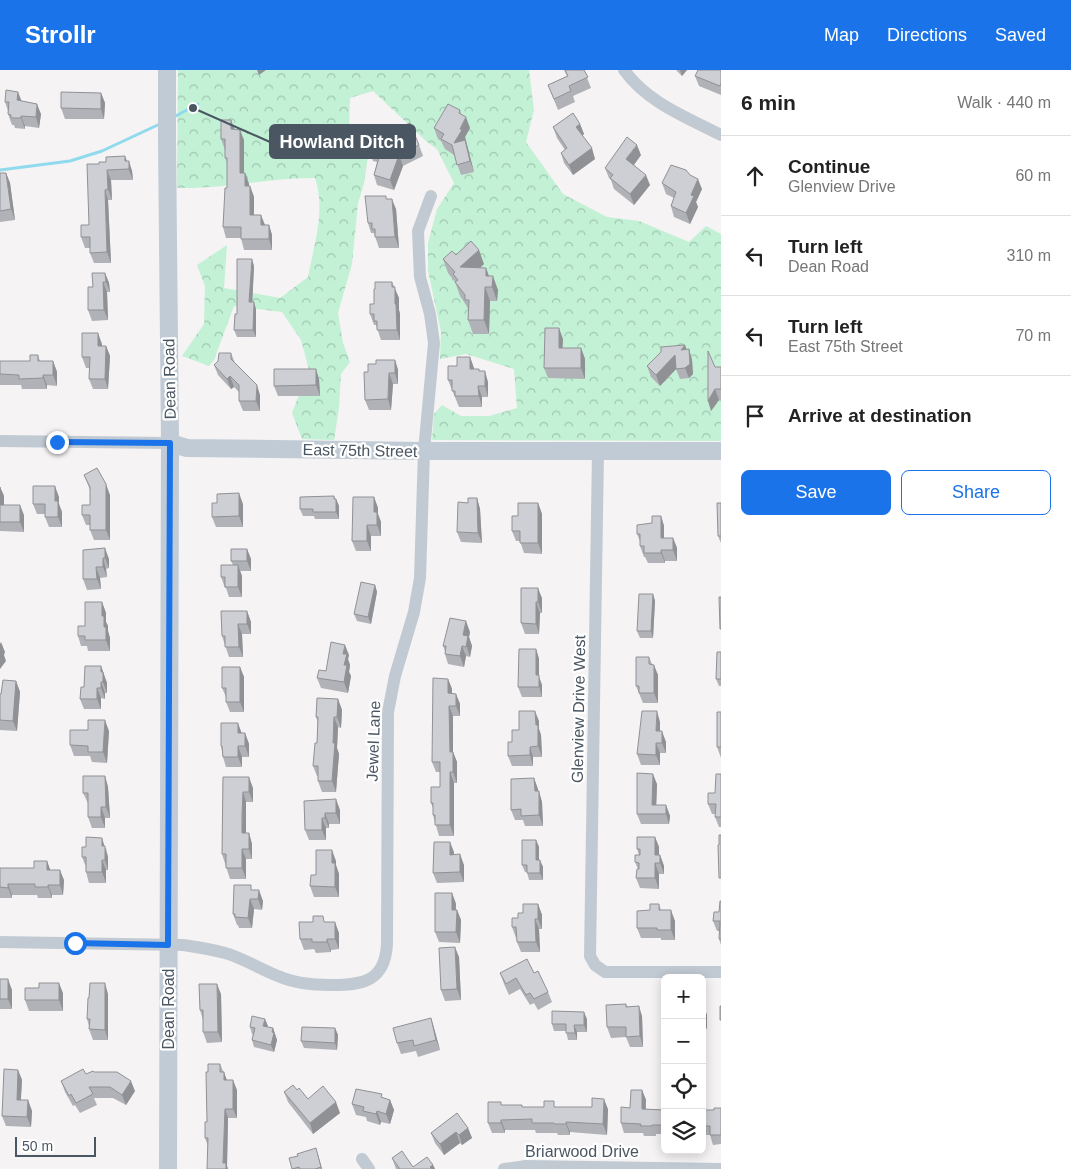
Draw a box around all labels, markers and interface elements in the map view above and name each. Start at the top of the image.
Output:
text: Strollr [25,21,96,48]
text: Map [824,25,859,45]
text: Directions [887,25,967,45]
text: Saved [995,25,1046,45]
text: 6 min [741,91,796,114]
text: Walk · 440 m [957,94,1051,111]
callout: Howland Ditch [270,125,415,158]
text: Howland Ditch [280,132,405,152]
text: Continue [788,156,870,177]
icon: ahead [741,162,769,190]
text: 60 m [1015,167,1051,184]
text: Glenview Drive [788,178,896,195]
text: Turn left [788,236,863,257]
icon: left [741,242,769,270]
text: 310 m [1007,247,1051,264]
text: Dean Road [788,258,869,275]
text: Turn left [788,316,863,337]
icon: left [741,322,769,350]
text: 70 m [1015,327,1051,344]
street label: Dean Road [160,338,179,420]
text: East 75th Street [788,338,903,355]
icon: arrive [741,402,769,430]
text: Arrive at destination [788,405,972,426]
route end [46,431,69,454]
street label: East 75th Street [302,441,418,460]
button: Save [741,470,891,515]
button: Share [901,470,1051,515]
street label: Glenview Drive West [569,634,588,783]
street label: Jewel Lane [364,700,383,782]
route start [64,932,87,955]
street label: Dean Road [160,969,177,1049]
map controls [661,974,706,1154]
button: + [661,974,706,1019]
button: − [661,1019,706,1064]
button: locate [661,1064,706,1109]
button: layers [661,1109,706,1154]
scale bar [15,1134,96,1157]
text: 50 m [22,1138,53,1154]
street label: Briarwood Drive [525,1143,639,1160]

